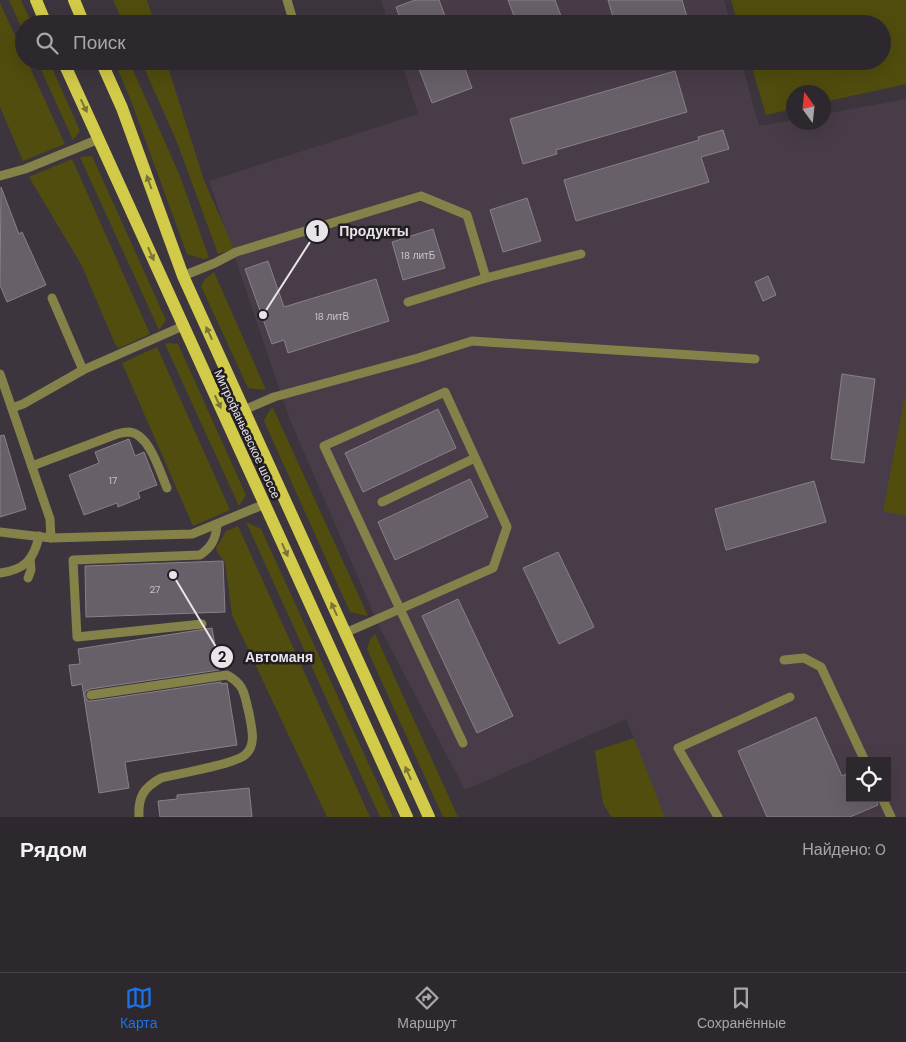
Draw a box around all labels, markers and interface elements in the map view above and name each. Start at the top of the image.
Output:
search box [15,15,891,70]
icon: search [33,29,61,57]
text: Поиск [73,30,126,55]
north arrow [786,85,831,130]
one-way arrow [80,98,88,113]
one-way arrow [145,175,152,190]
callout: Продукты [304,216,419,245]
text: 1 [314,221,320,241]
text: Продукты [339,222,409,240]
one-way arrow [147,247,155,261]
house number: 18 литБ [401,249,436,262]
house number: 18 литВ [315,310,350,323]
one-way arrow [204,326,212,340]
street label: Митрофаньевское шоссе [210,367,284,501]
one-way arrow [214,395,222,409]
house number: 17 [109,474,117,487]
one-way arrow [281,542,290,557]
house number: 27 [150,583,160,596]
one-way arrow [330,602,338,616]
callout: Автоманя [210,643,323,672]
text: 2 [218,647,227,667]
text: Автоманя [245,648,313,666]
map controls [846,757,891,802]
button: locate [846,757,891,802]
one-way arrow [404,766,412,780]
text: Рядом [20,836,87,864]
text: Найдено: 0 [802,839,886,860]
tab: Карта [120,984,157,1032]
tab: Маршрут [397,984,457,1032]
tab: Сохранённые [697,984,786,1032]

